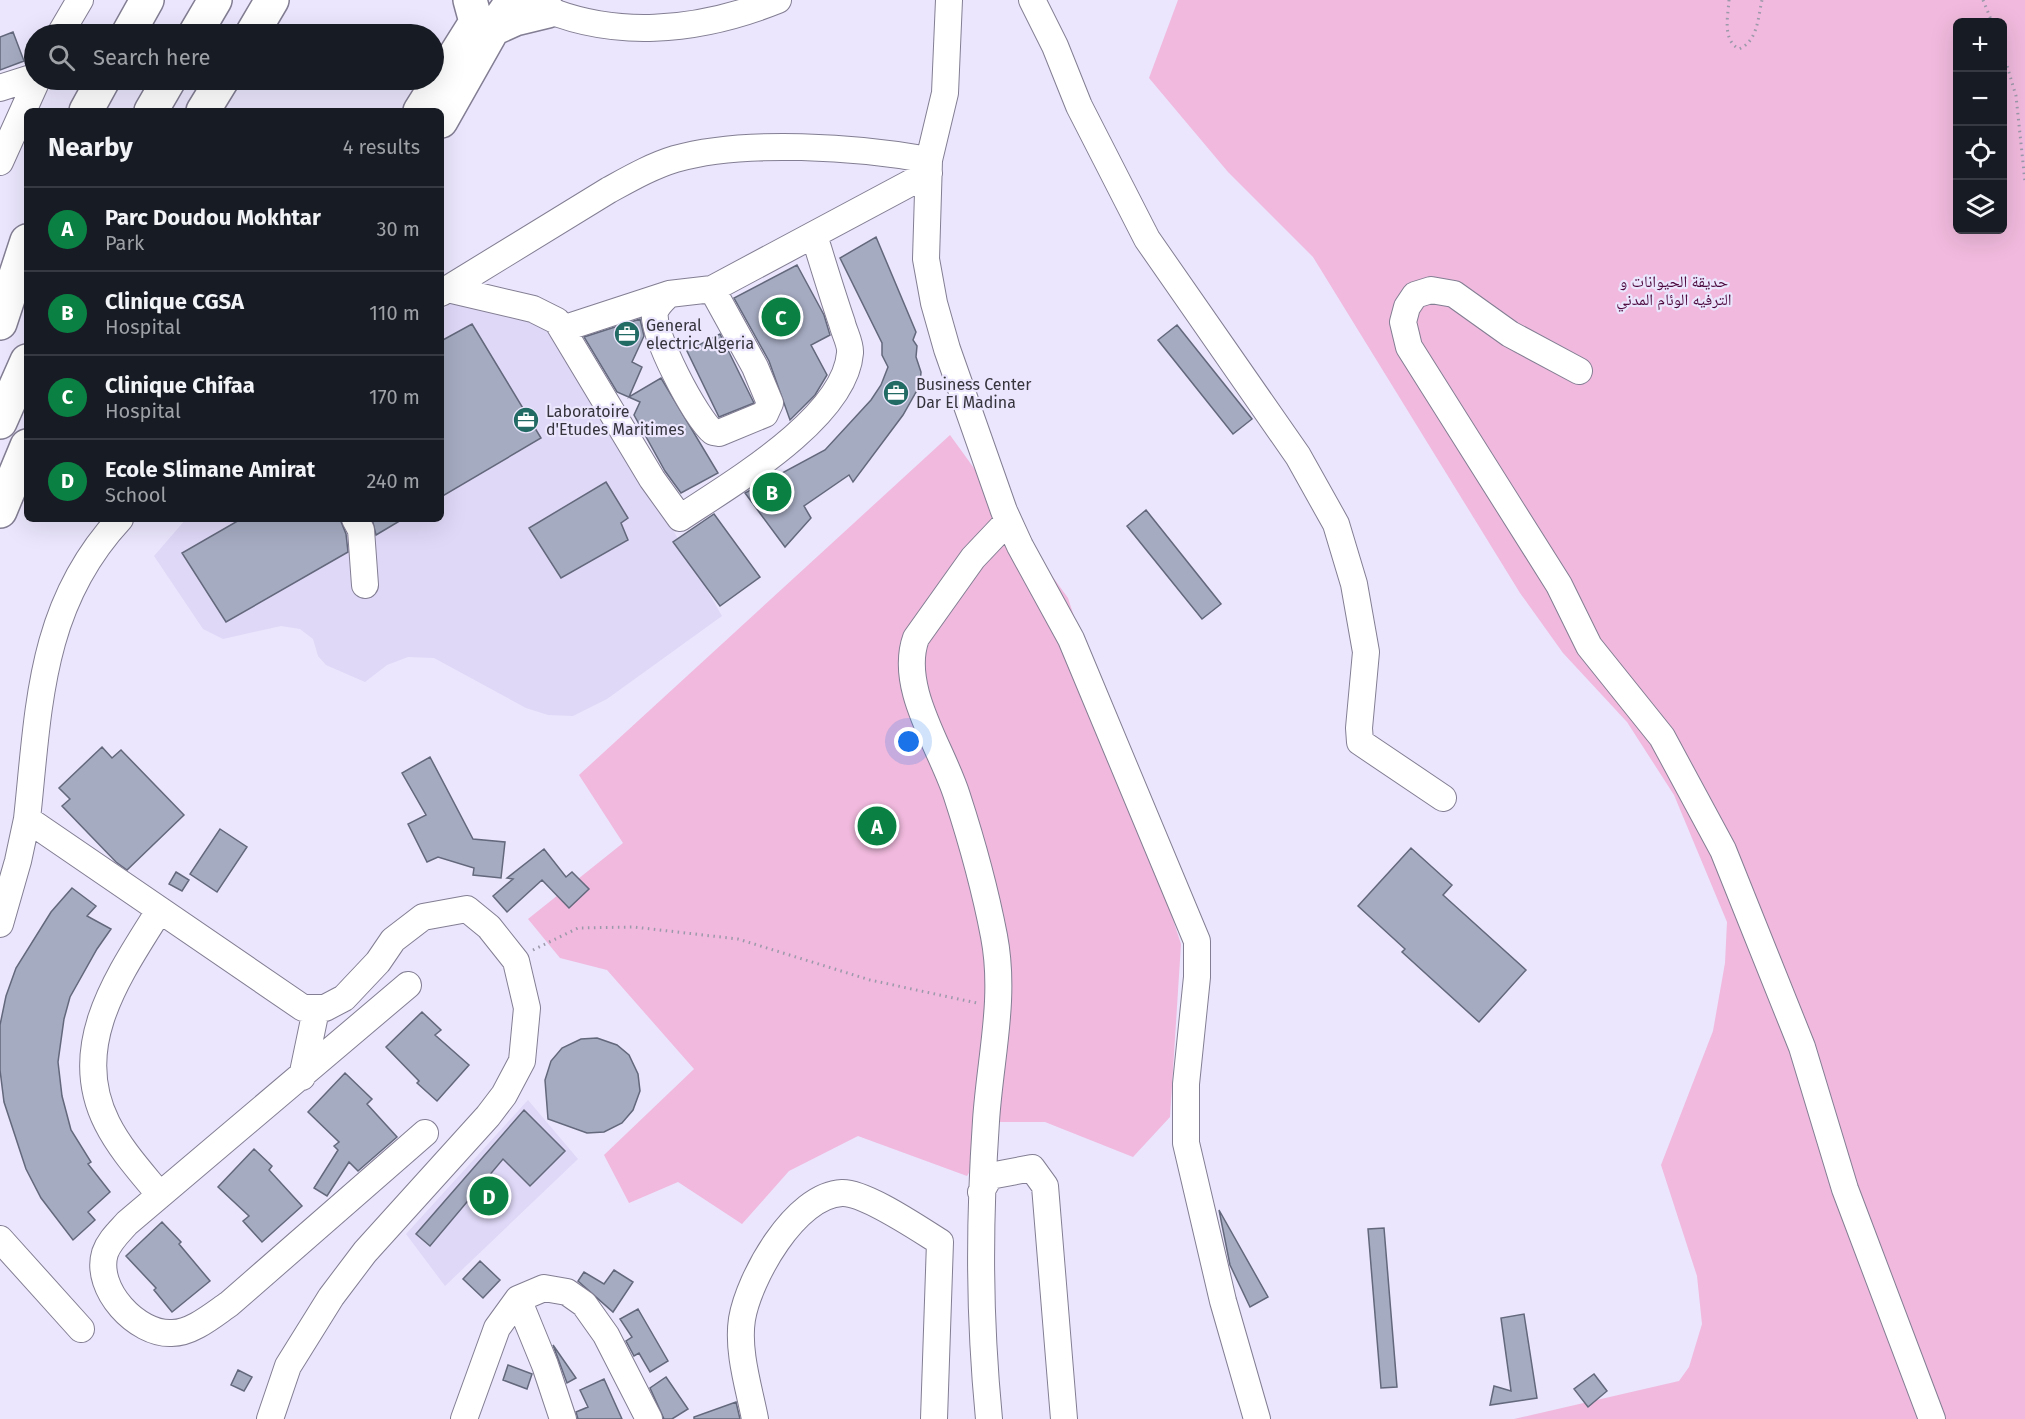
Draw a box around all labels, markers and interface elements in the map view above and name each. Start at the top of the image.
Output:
map controls [1953,18,2007,234]
button: + [1953,18,2007,72]
search box [24,24,444,90]
icon: search [45,41,78,74]
text: Search here [93,44,211,71]
button: − [1953,72,2007,126]
button: locate [1953,126,2007,180]
text: Nearby [48,132,133,163]
text: 4 results [343,135,420,159]
button: layers [1953,180,2007,234]
text: Parc Doudou Mokhtar [105,204,321,231]
text: A [62,217,73,241]
text: 30 m [376,217,420,241]
text: Park [105,231,144,255]
park label: حديقة الحيوانات و الترفيه الوئام المدني [1616,272,1732,312]
text: Clinique CGSA [105,288,244,315]
pin: C [762,294,800,340]
text: B [61,301,74,325]
text: 110 m [369,301,420,325]
text: Hospital [105,315,181,339]
place label: General electric Algeria [646,316,754,353]
office icon: General electric Algeria [612,319,642,349]
text: Clinique Chifaa [105,372,255,399]
place label: Business Center Dar El Madina [916,375,1032,412]
office icon: Business Center Dar El Madina [881,378,911,408]
text: C [62,385,73,409]
text: 170 m [369,385,420,409]
text: Hospital [105,399,181,423]
place label: Laboratoire d'Etudes Maritimes [546,402,685,439]
office icon: Laboratoire d'Etudes Maritimes [511,405,541,435]
text: Ecole Slimane Amirat [105,456,315,483]
text: D [61,469,74,493]
text: 240 m [366,469,420,493]
pin: B [752,470,792,514]
text: School [105,483,166,507]
your location [894,727,923,756]
pin: A [858,804,896,848]
pin: D [470,1174,508,1218]

